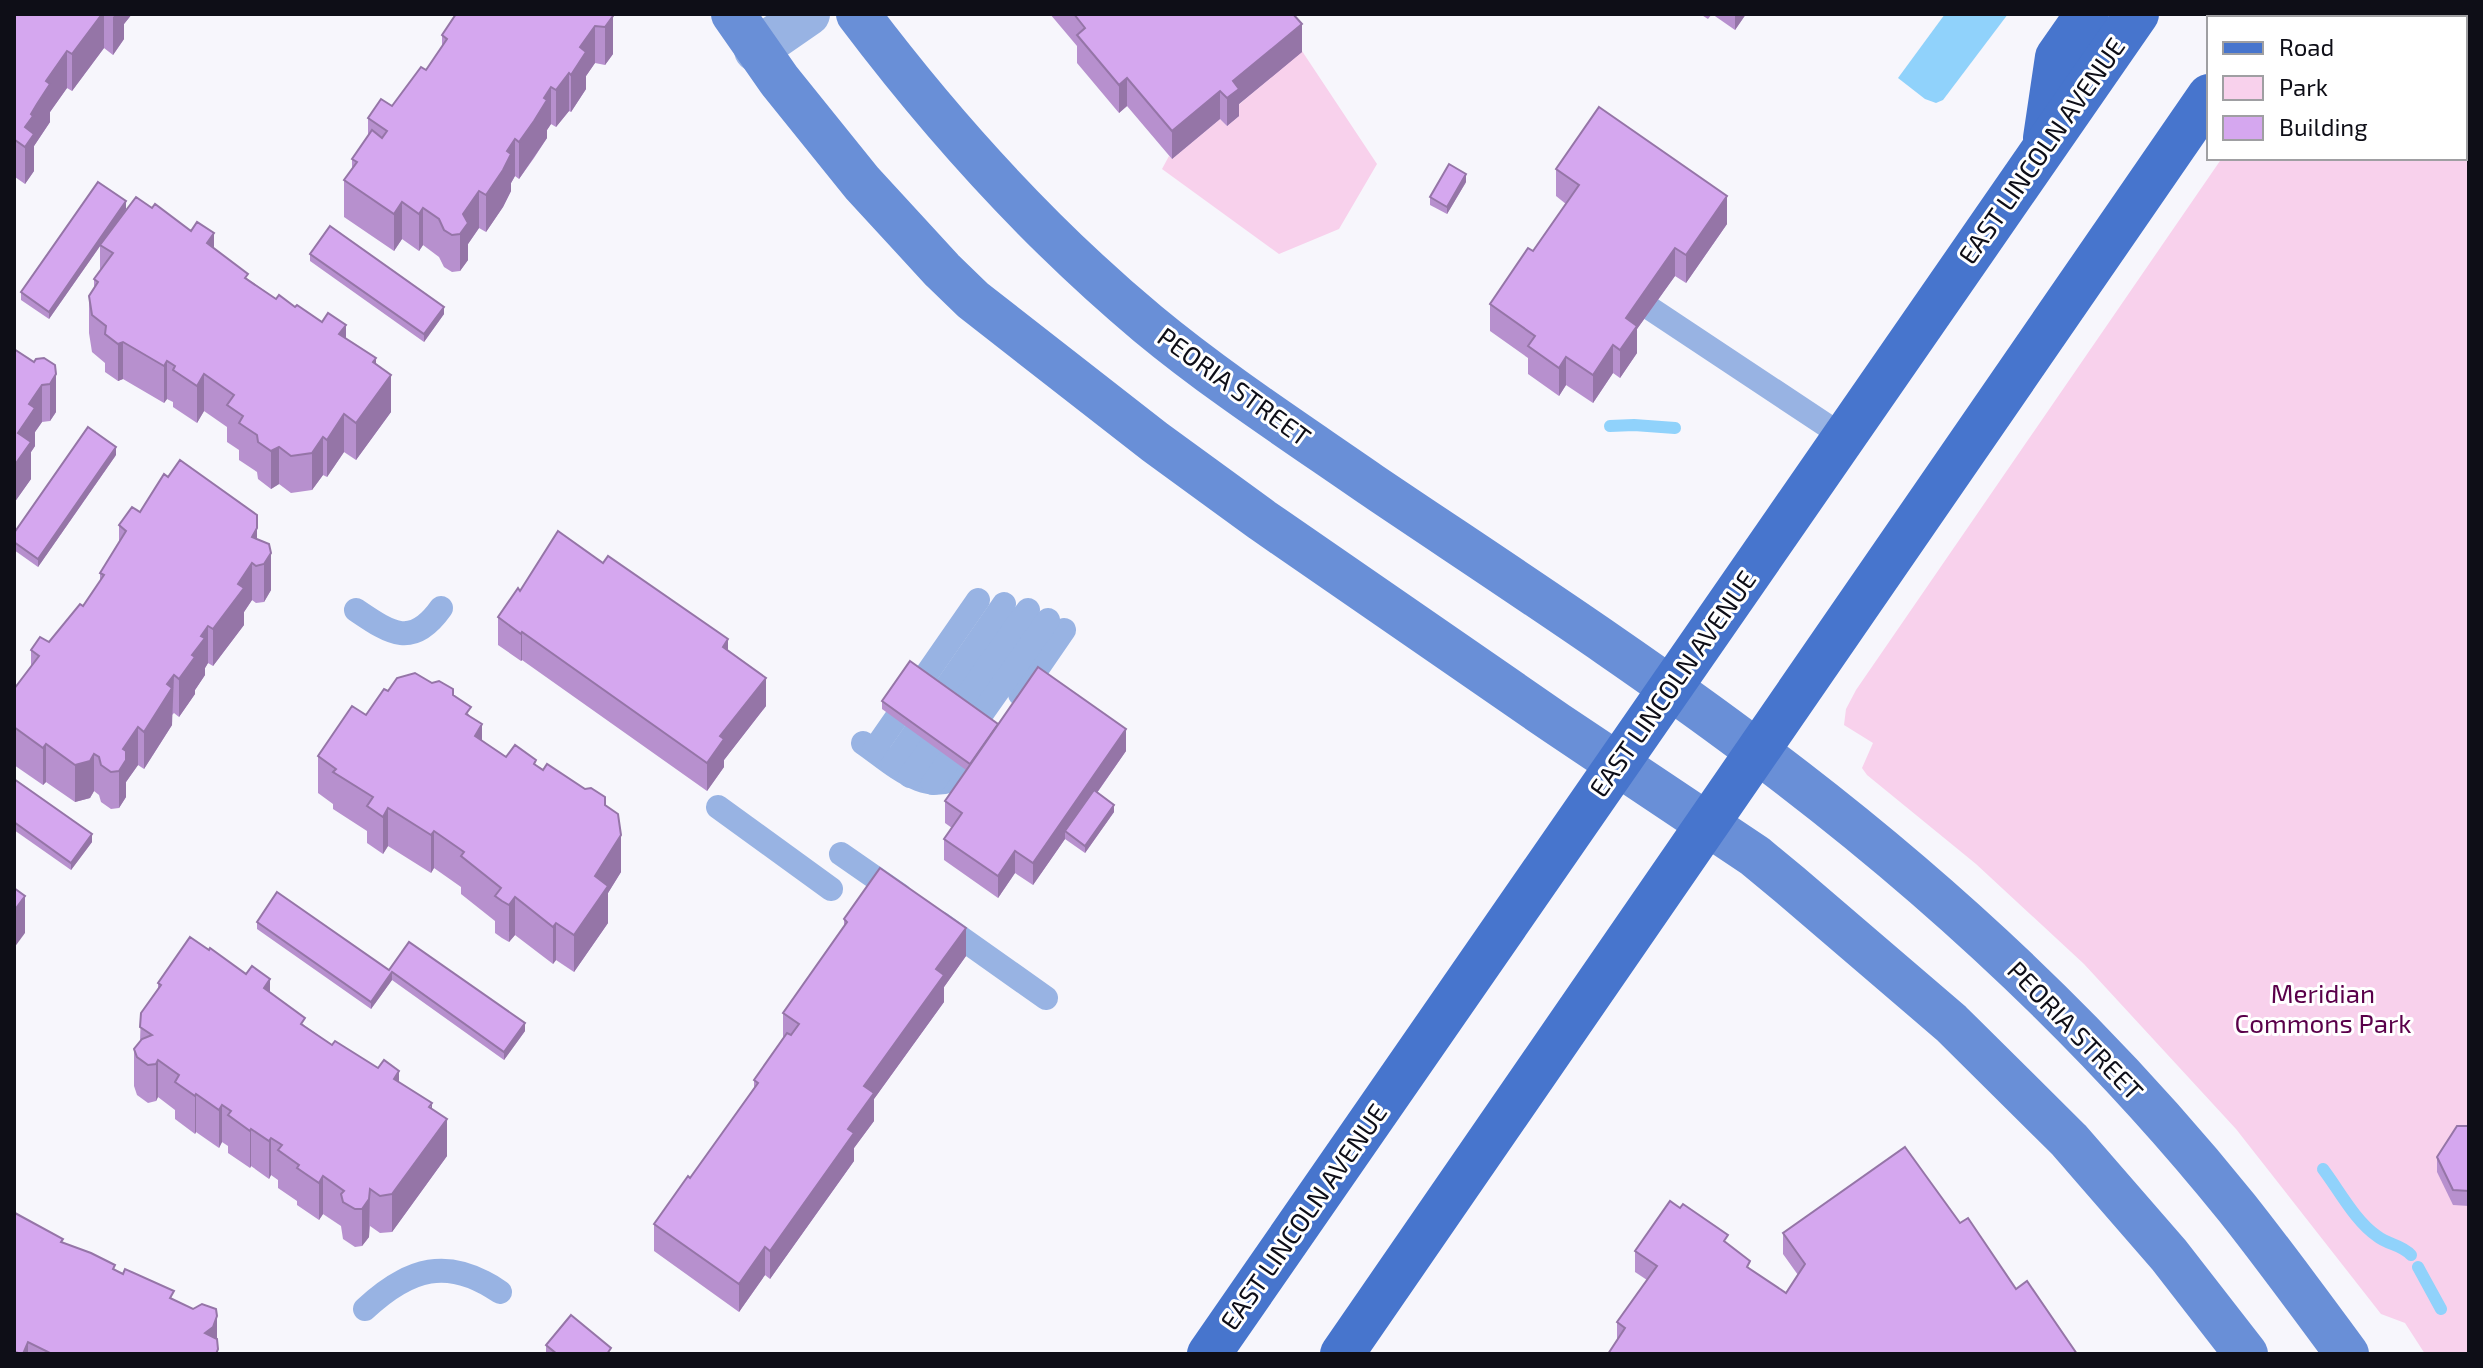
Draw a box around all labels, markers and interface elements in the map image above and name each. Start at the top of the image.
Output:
legend [2207,16,2467,160]
street label: EAST LINCOLN AVENUE [1951,31,2131,269]
text: Road [2279,32,2334,61]
text: Park [2279,72,2328,101]
text: Building [2279,112,2368,141]
street label: PEORIA STREET [1152,320,1317,452]
street label: EAST LINCOLN AVENUE [1582,564,1762,802]
street label: PEORIA STREET [2002,954,2150,1106]
park label: Meridian Commons Park [2234,977,2412,1038]
street label: EAST LINCOLN AVENUE [1213,1097,1393,1335]

